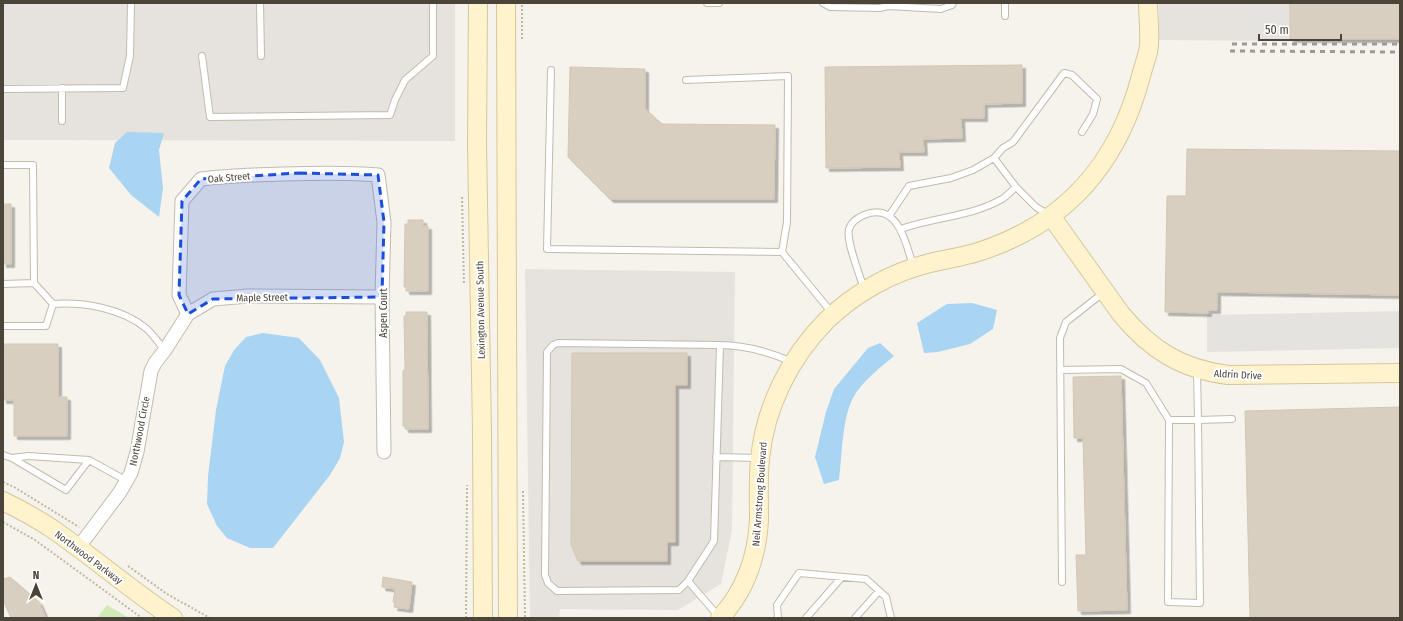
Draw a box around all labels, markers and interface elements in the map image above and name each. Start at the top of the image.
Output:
scale bar [1259,16,1341,42]
text: 50 m [1265,23,1289,37]
street label: Oak Street [207,170,252,186]
street label: Lexington Avenue South [474,261,488,359]
street label: Aspen Court [378,288,390,338]
street label: Maple Street [236,292,289,304]
street label: Aldrin Drive [1214,368,1262,382]
street label: Northwood Circle [127,395,153,467]
street label: Neil Armstrong Boulevard [750,442,770,547]
street label: Northwood Parkway [52,528,125,587]
north arrow [16,565,56,605]
text: N [33,569,39,582]

